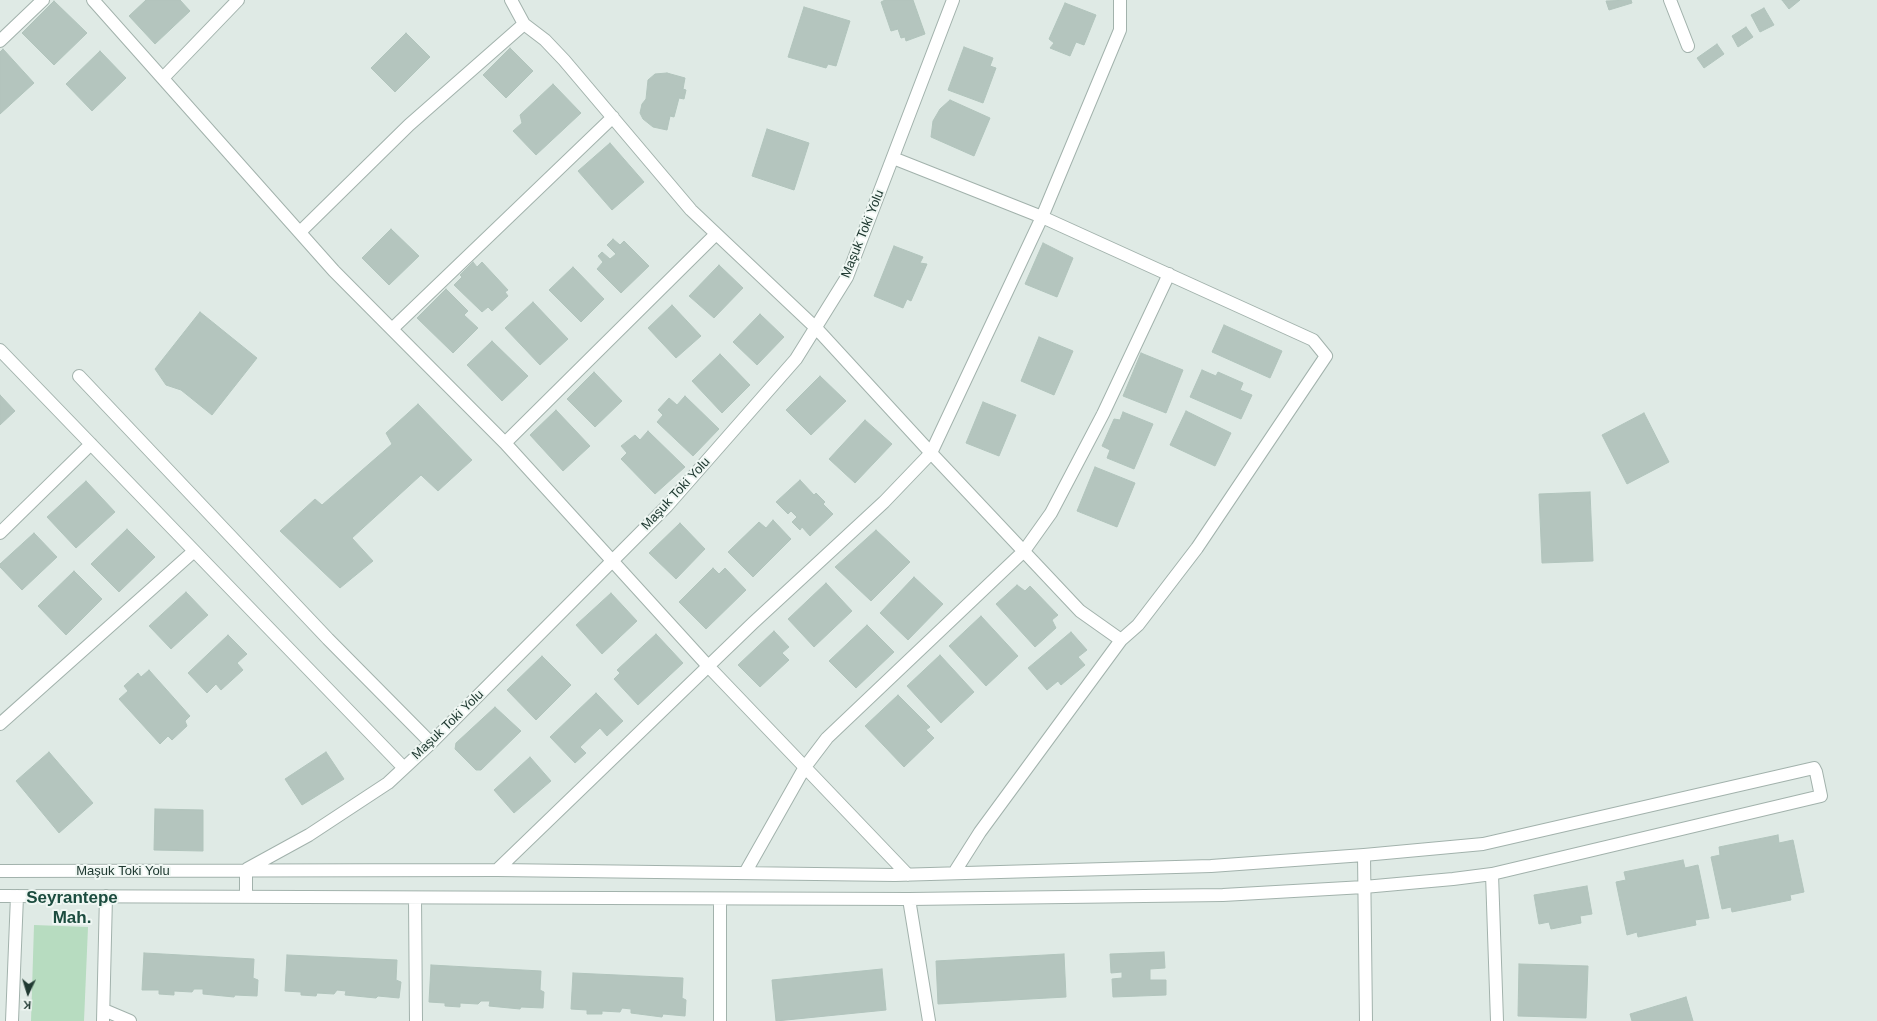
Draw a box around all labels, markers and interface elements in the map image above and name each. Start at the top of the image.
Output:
street label: Maşuk Toki Yolu [838,188,888,280]
street label: Maşuk Toki Yolu [638,455,714,533]
street label: Maşuk Toki Yolu [409,687,487,763]
street label: Maşuk Toki Yolu [76,863,170,879]
district label: Seyrantepe Mah. [26,888,118,928]
north arrow [8,973,48,1013]
text: K [23,999,32,1011]

